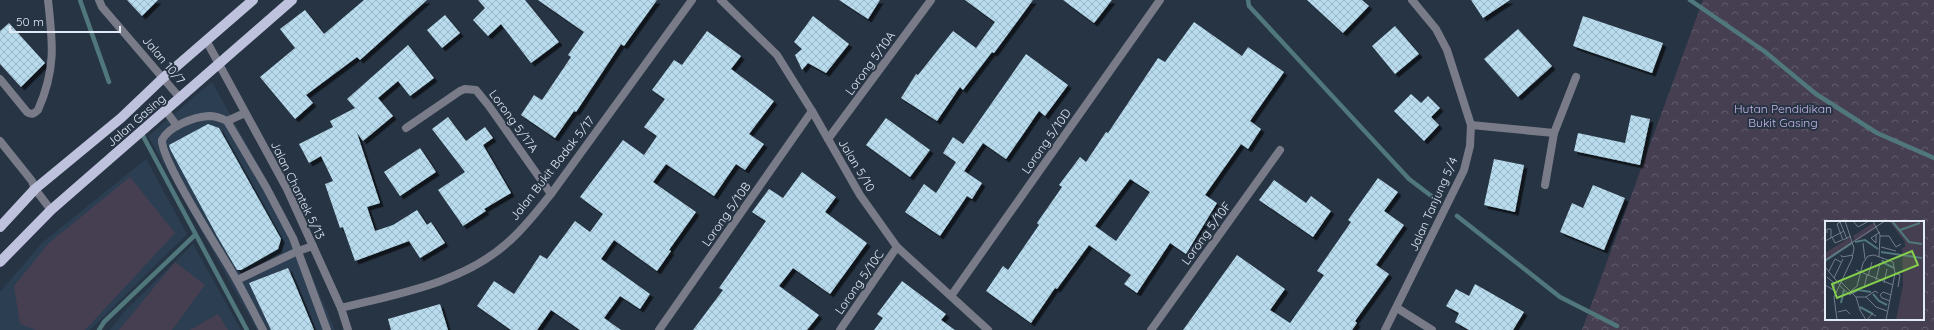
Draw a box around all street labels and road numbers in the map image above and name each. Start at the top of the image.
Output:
street label: Lorong 5/10A [842,28,898,98]
street label: Jalan 10/7 [139,33,189,87]
street label: Lorong 5/17A [486,87,542,156]
street label: Jalan Gasing [104,90,168,150]
street label: Lorong 5/10D [1018,105,1074,176]
street label: Jalan Bukit Badak 5/17 [507,113,597,223]
street label: Jalan 5/10 [835,136,879,194]
street label: Jalan Chantek 5/13 [268,139,328,241]
street label: Jalan Tanjung 5/4 [1405,155,1461,253]
street label: Lorong 5/10B [698,179,754,249]
street label: Lorong 5/10F [1178,198,1234,267]
street label: Lorong 5/10C [831,247,887,317]

